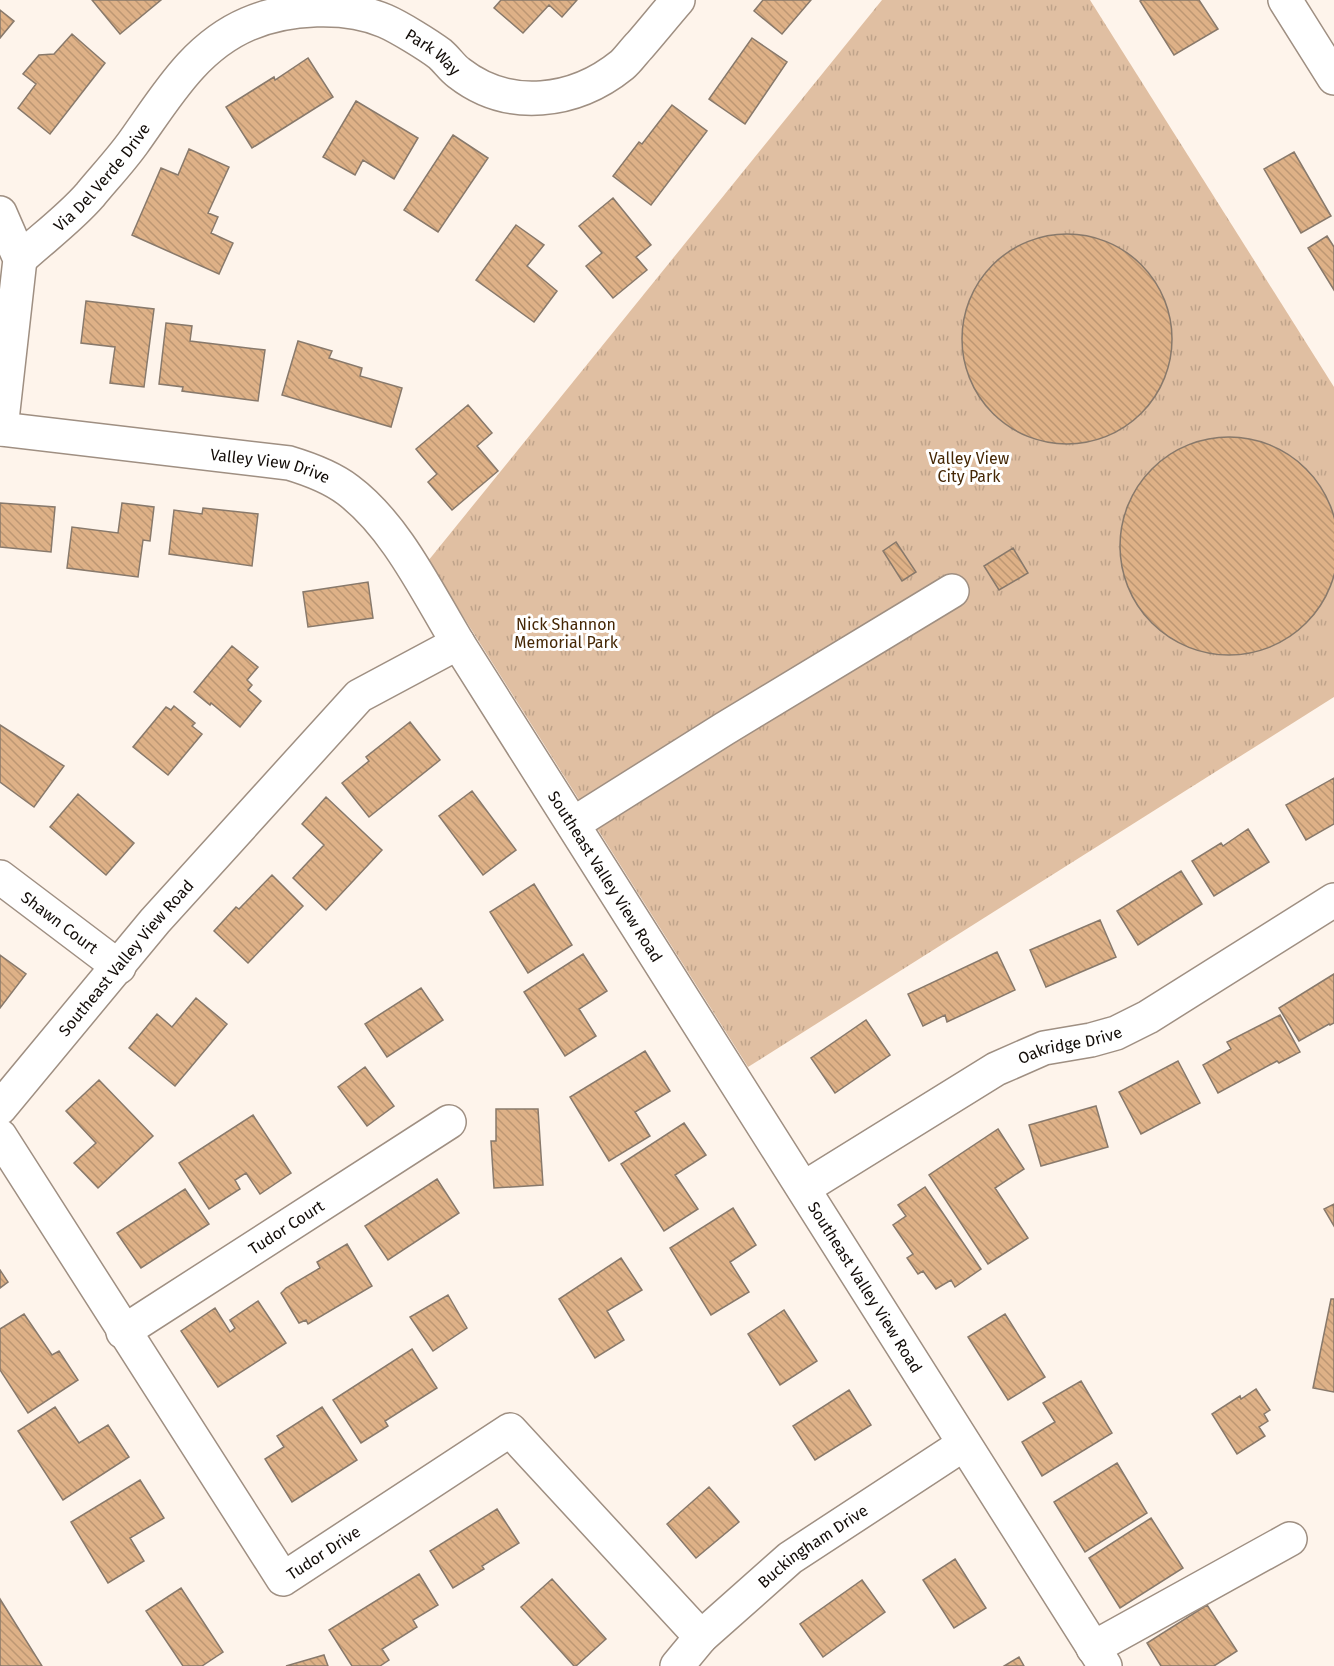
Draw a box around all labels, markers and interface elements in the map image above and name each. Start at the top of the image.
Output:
street label: Park Way [402,25,464,80]
street label: Via Del Verde Drive [50,120,154,236]
street label: Valley View Drive [209,445,333,487]
park label: Valley View City Park [929,449,1010,486]
park label: Nick Shannon Memorial Park [514,615,619,652]
street label: Southeast Valley View Road [544,788,666,966]
street label: Southeast Valley View Road [55,876,198,1040]
street label: Shawn Court [17,888,102,958]
street label: Oakridge Drive [1015,1023,1125,1068]
street label: Tudor Court [245,1196,328,1259]
street label: Southeast Valley View Road [804,1198,926,1377]
street label: Buckingham Drive [754,1501,871,1592]
street label: Tudor Drive [283,1522,364,1584]

